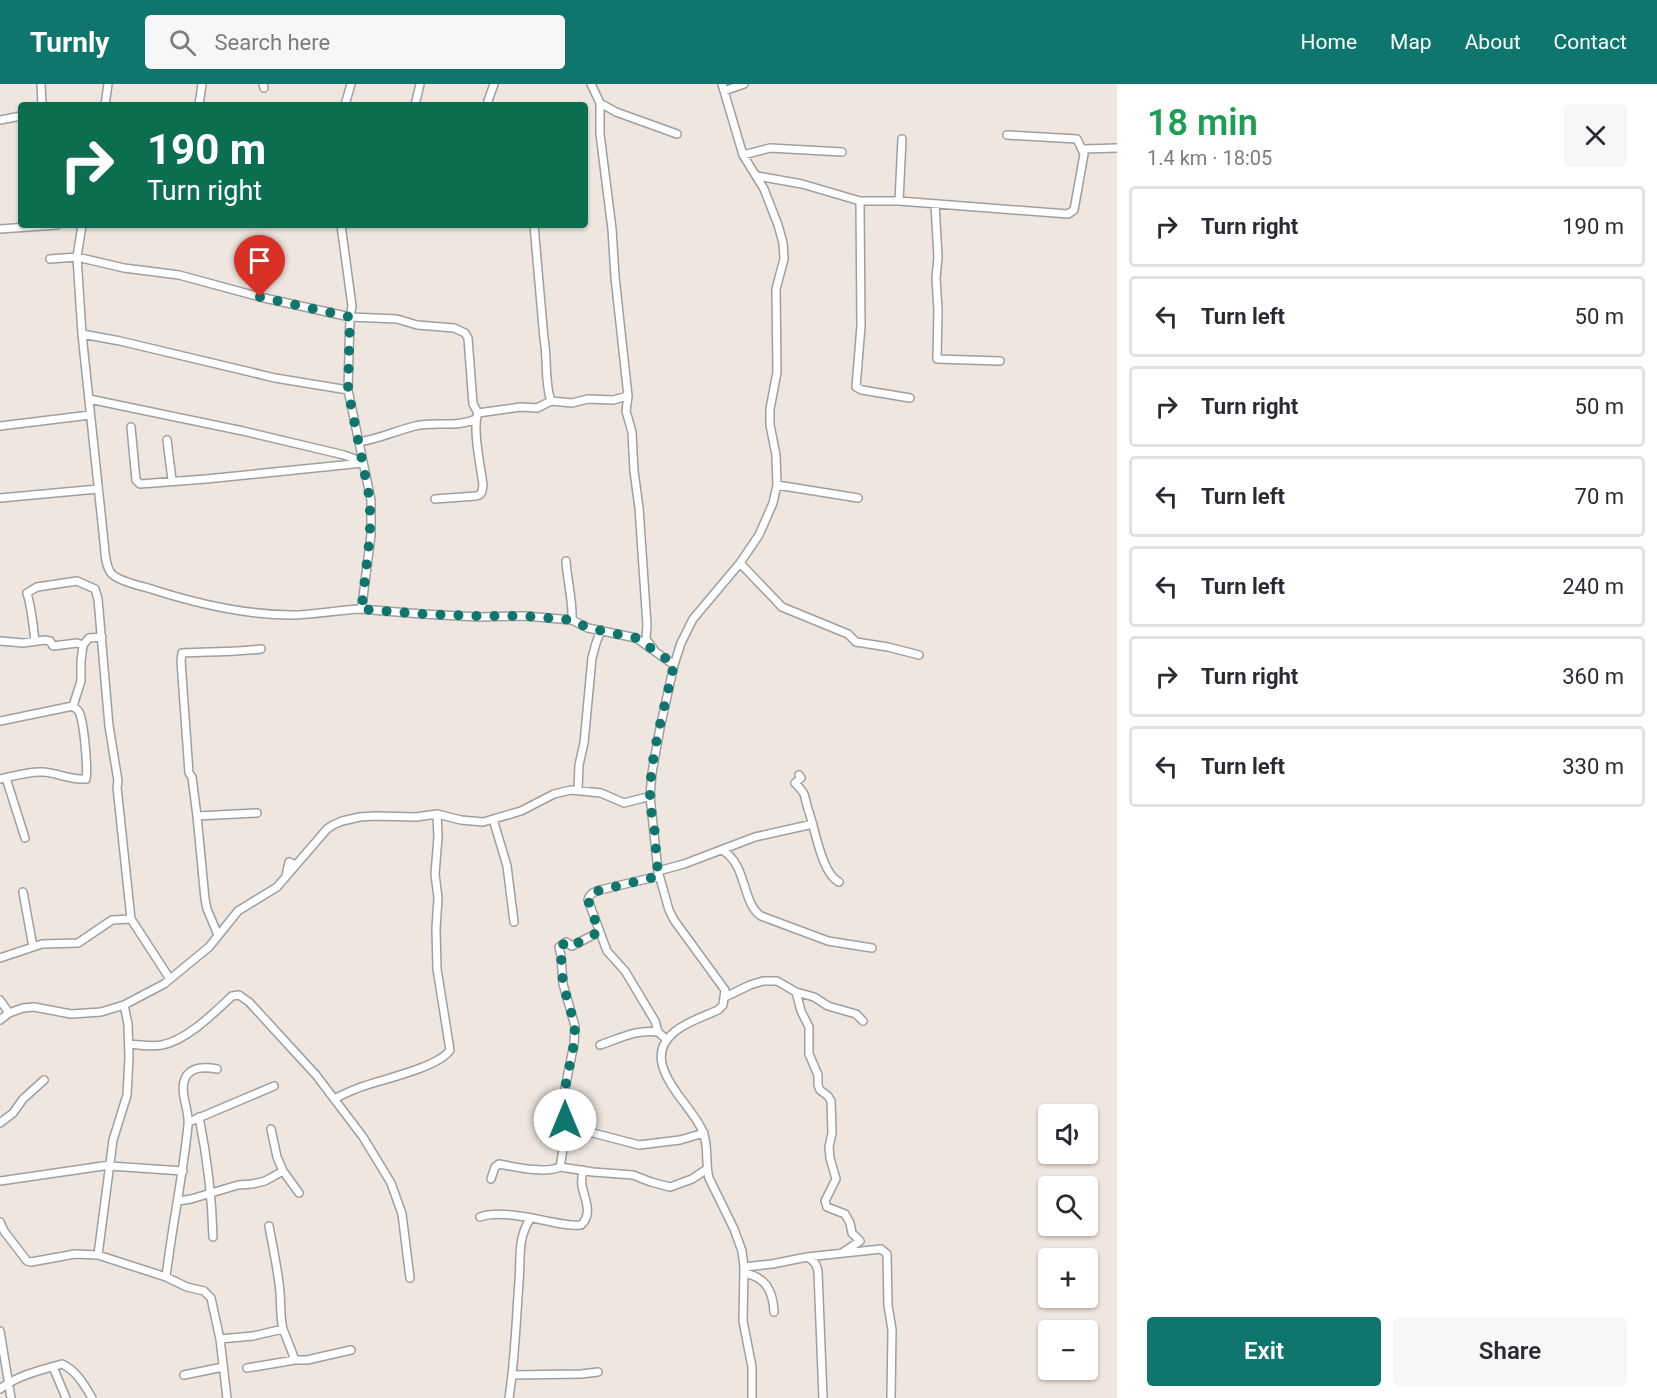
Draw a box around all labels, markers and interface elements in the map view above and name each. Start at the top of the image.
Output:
search box [145,15,565,69]
text: Turnly [30,26,109,59]
icon: search [166,26,199,59]
text: Search here [214,30,330,55]
text: Home [1301,30,1357,54]
text: Map [1390,30,1432,54]
text: About [1465,30,1521,54]
text: Contact [1554,30,1627,54]
text: 18 min [1147,102,1258,144]
button: close [1564,104,1627,167]
text: 190 m [147,125,266,174]
icon: right [48,126,126,204]
text: 1.4 km · 18:05 [1147,146,1272,170]
text: Turn right [147,175,262,207]
icon: right [1150,210,1183,243]
text: Turn right [1201,214,1298,239]
text: 190 m [1562,214,1624,239]
pin [234,235,285,297]
icon: arrive [243,244,276,277]
icon: left [1150,300,1183,333]
text: Turn left [1201,304,1285,329]
text: 50 m [1575,304,1624,329]
icon: right [1150,390,1183,423]
text: Turn right [1201,394,1298,419]
text: 50 m [1575,394,1624,419]
icon: left [1150,480,1183,513]
text: Turn left [1201,484,1285,509]
text: 70 m [1575,484,1624,509]
icon: left [1150,570,1183,603]
text: Turn left [1201,574,1285,599]
text: 240 m [1562,574,1624,599]
icon: right [1150,660,1183,693]
text: Turn right [1201,664,1298,689]
text: 360 m [1562,664,1624,689]
icon: left [1150,750,1183,783]
text: Turn left [1201,754,1285,779]
text: 330 m [1562,754,1624,779]
position arrow [533,1088,597,1152]
map controls [1038,1104,1098,1380]
button: sound [1038,1104,1098,1164]
button: search [1038,1176,1098,1236]
button: + [1038,1248,1098,1308]
button: Exit [1147,1317,1381,1386]
button: Share [1393,1317,1627,1386]
button: − [1038,1320,1098,1380]

